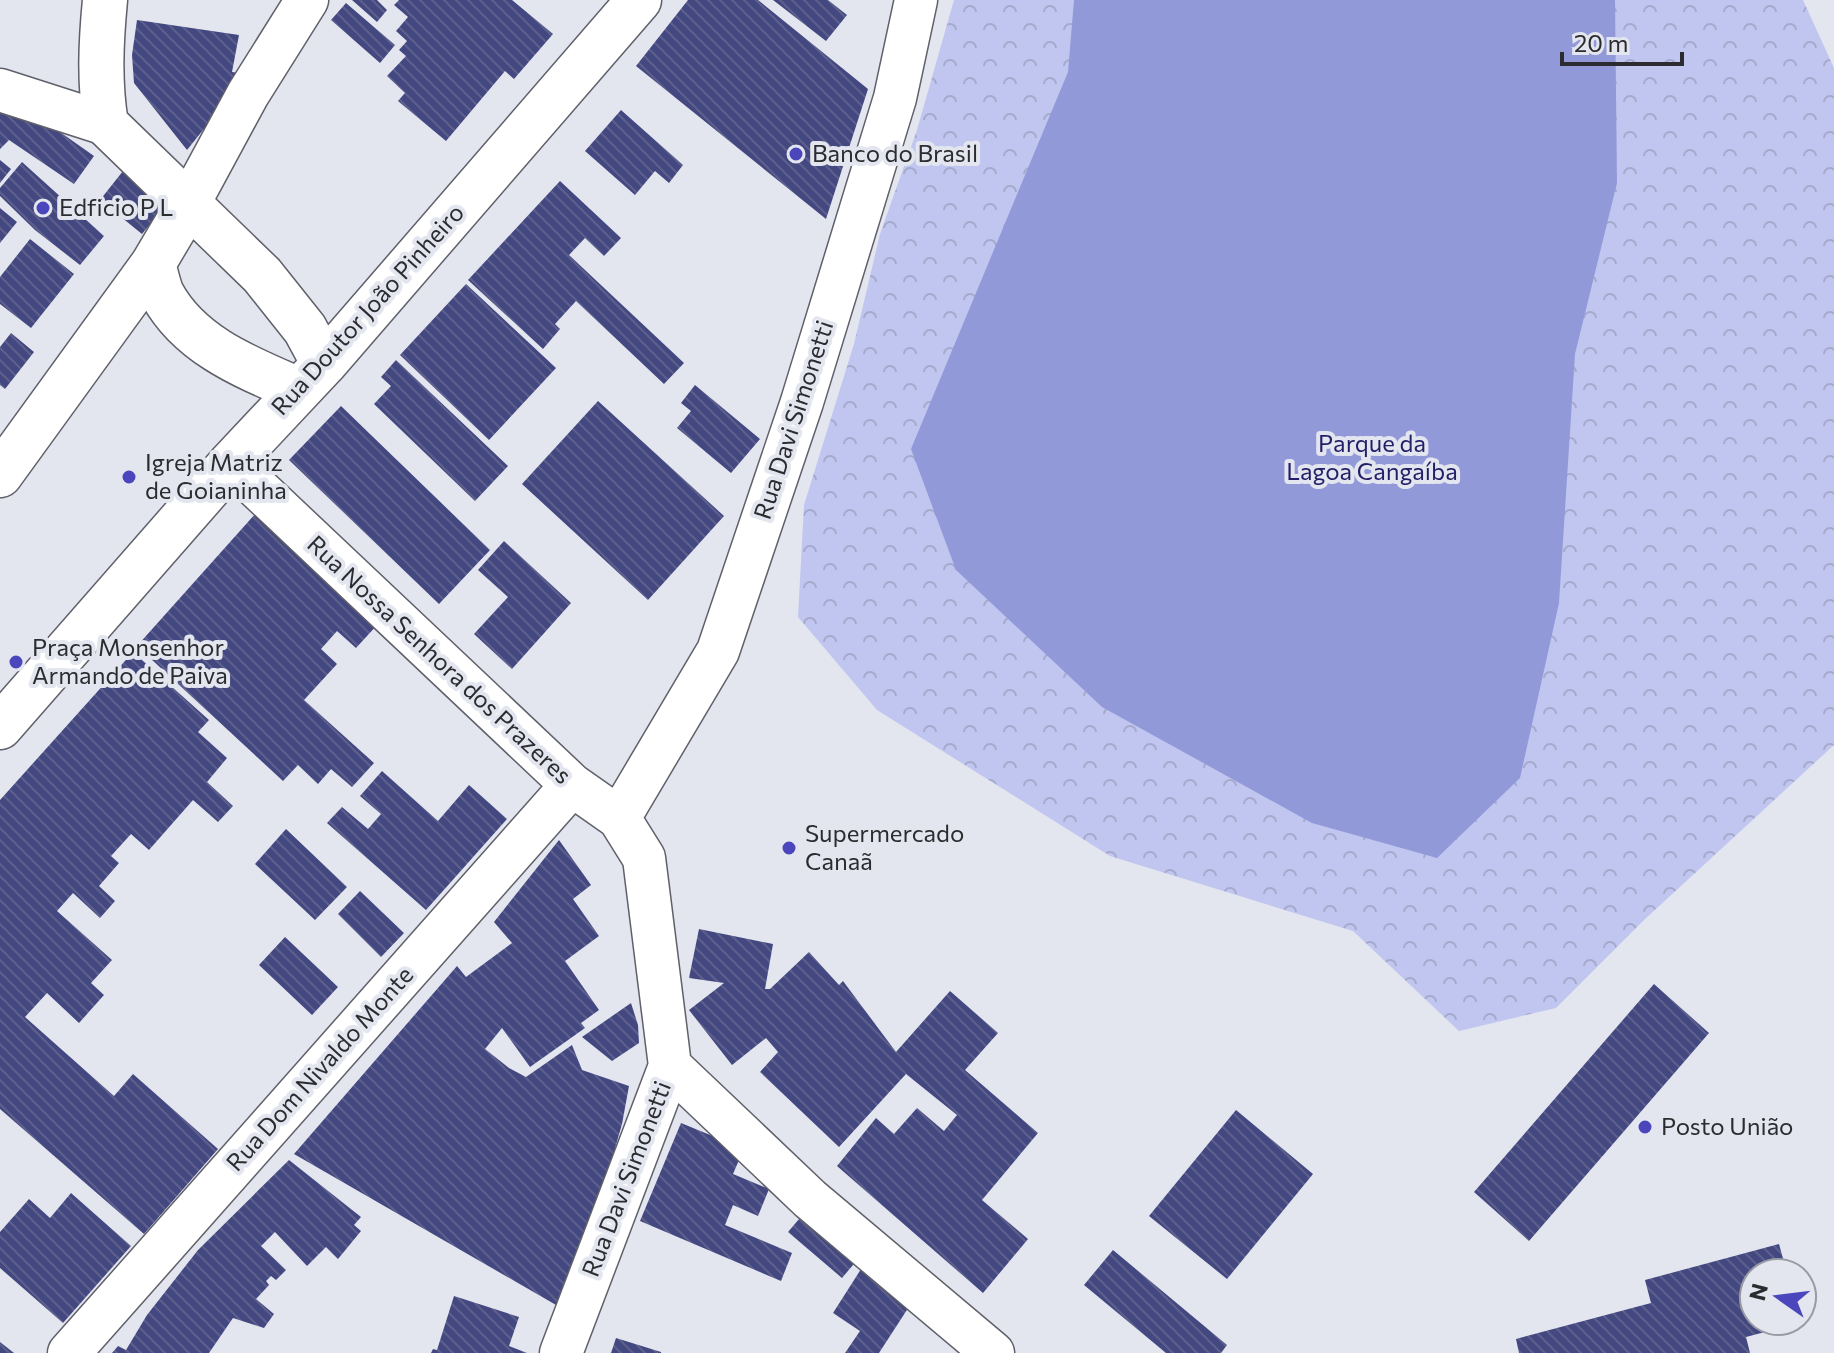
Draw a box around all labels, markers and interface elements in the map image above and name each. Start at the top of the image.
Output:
scale bar [1562,16,1682,66]
text: 20 m [1574,28,1628,57]
place label: Banco do Brasil [812,138,978,167]
marker: Banco do Brasil [787,145,805,163]
place label: Edficio P L [59,192,173,221]
street label: Rua Doutor João Pinheiro [264,198,469,420]
marker: Edficio P L [34,199,52,217]
street label: Rua Davi Simonetti [747,317,838,523]
park label: Parque da Lagoa Cangaíba [1286,428,1458,485]
place label: Igreja Matriz de Goianinha [145,447,287,504]
marker: Igreja Matriz de Goianinha [120,468,138,486]
street label: Rua Nossa Senhora dos Prazeres [302,529,578,789]
place label: Praça Monsenhor Armando de Paiva [32,632,228,689]
marker: Praça Monsenhor Armando de Paiva [7,653,25,671]
place label: Supermercado Canaã [805,818,964,875]
marker: Supermercado Canaã [780,839,798,857]
street label: Rua Dom Nivaldo Monte [219,960,418,1176]
street label: Rua Davi Simonetti [575,1077,676,1280]
place label: Posto União [1661,1111,1793,1140]
marker: Posto União [1636,1118,1654,1136]
north arrow [1738,1257,1818,1337]
text: N [1743,1281,1773,1303]

